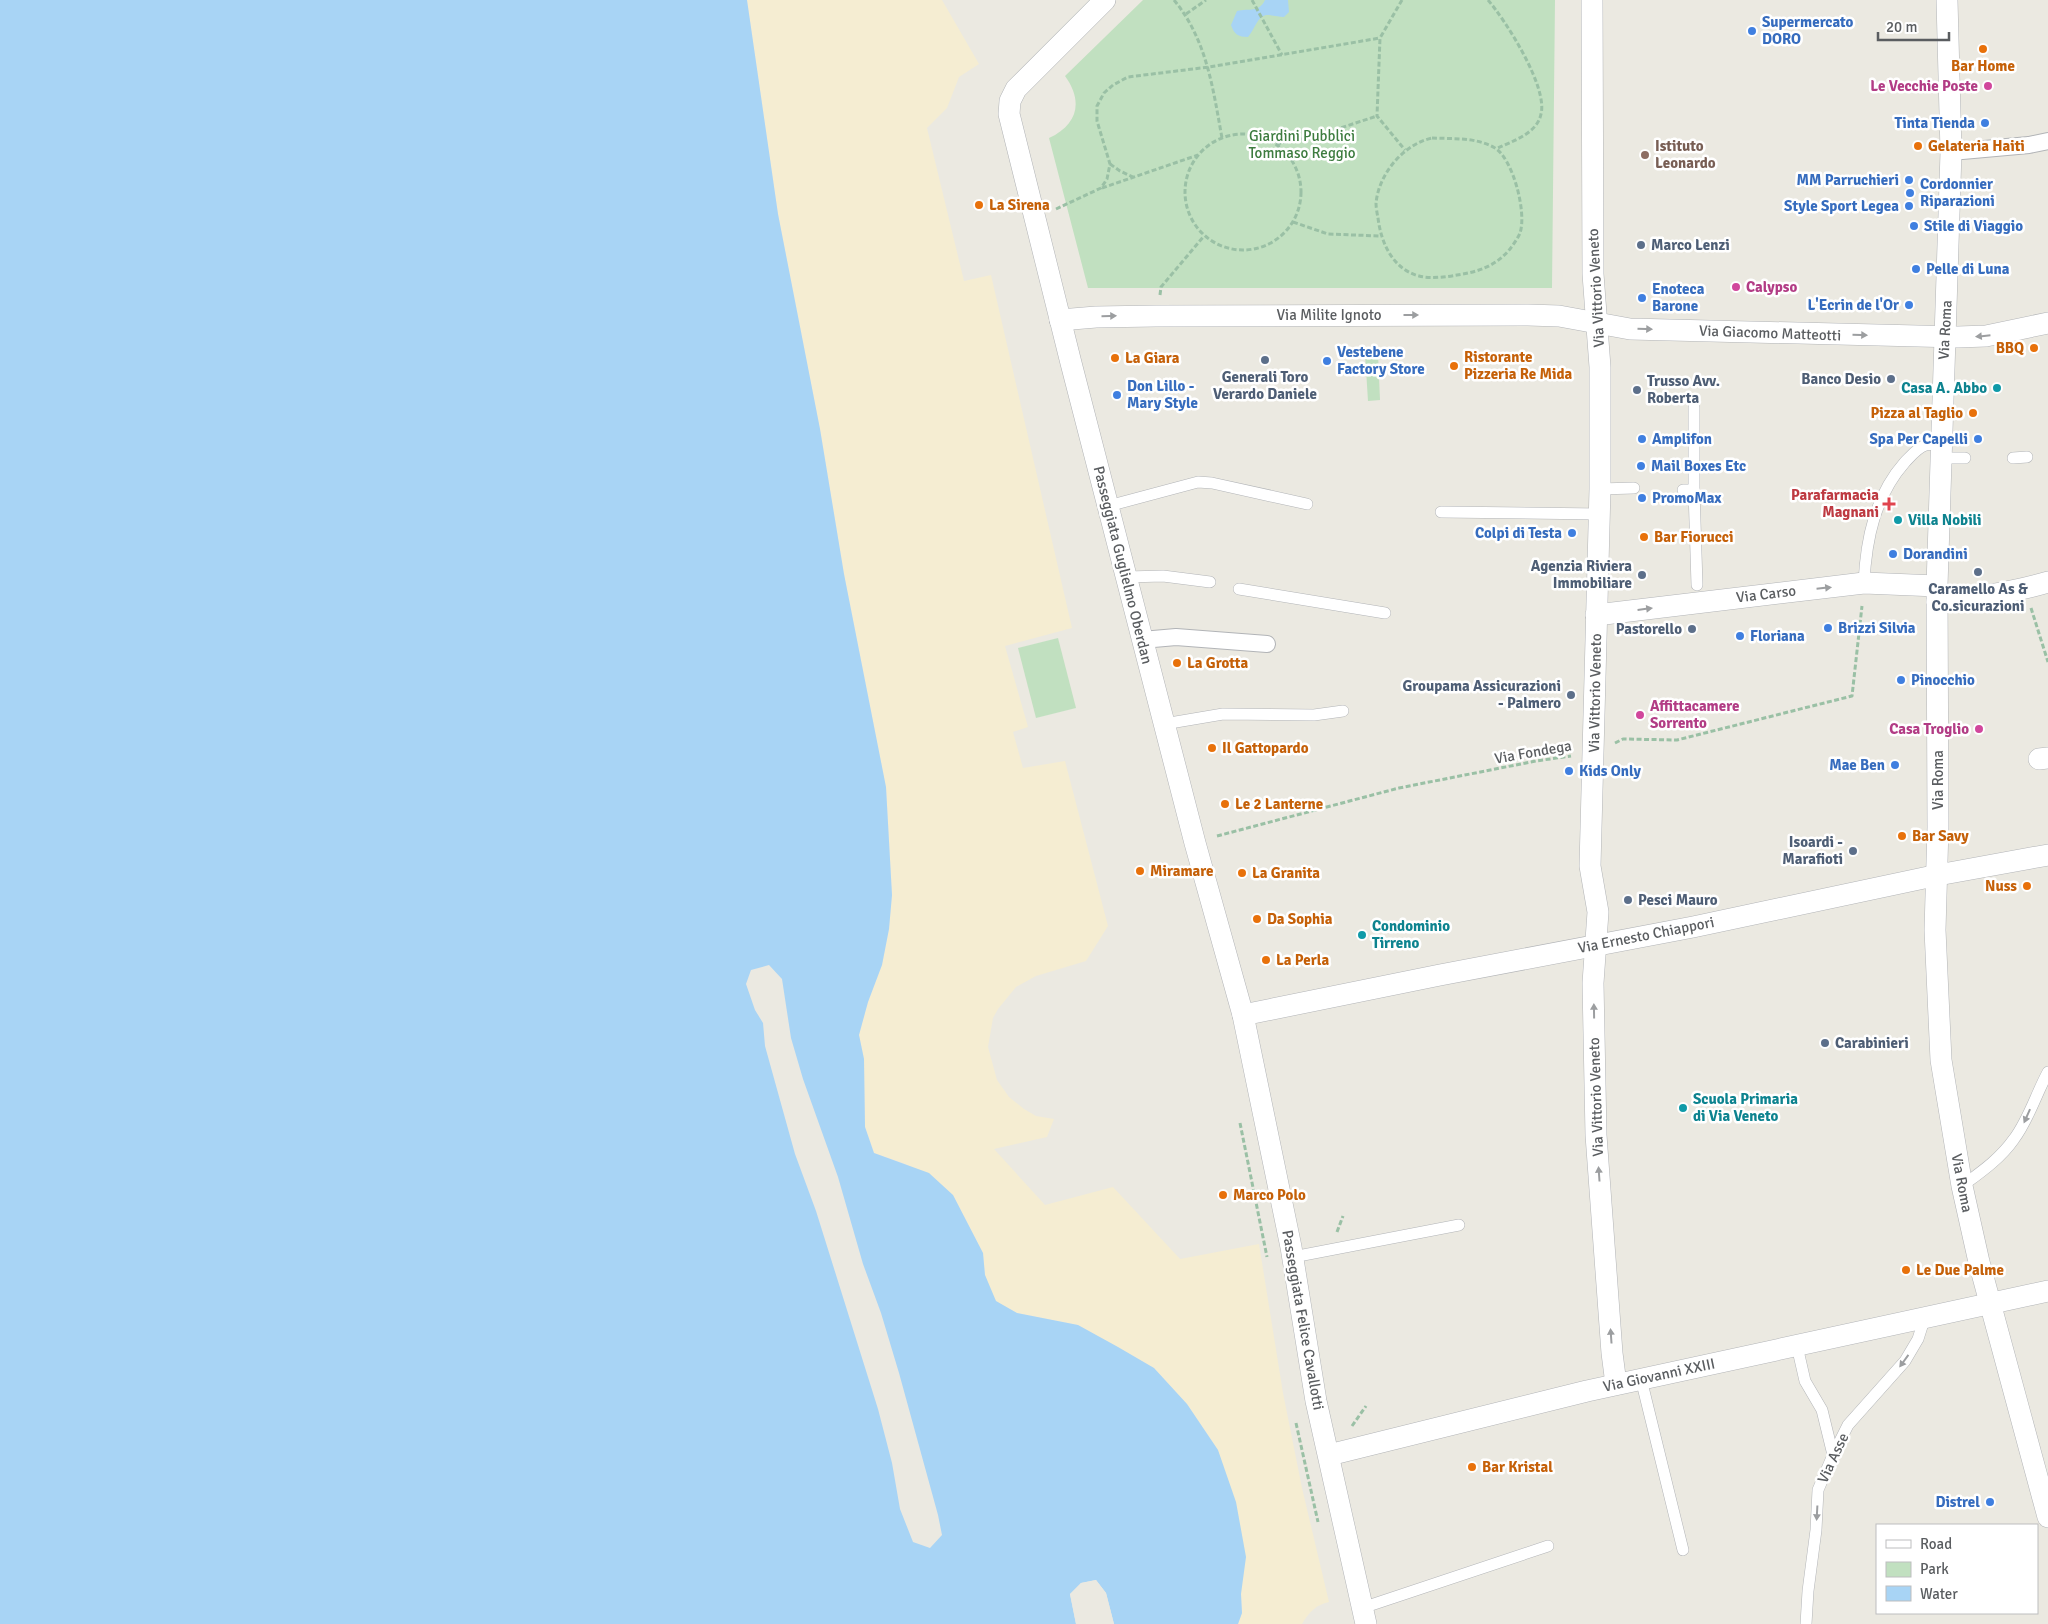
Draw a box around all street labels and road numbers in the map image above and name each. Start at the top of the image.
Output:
street label: Via Vittorio Veneto [1584,228,1608,348]
street label: Via Roma [1934,300,1956,360]
street label: Via Milite Ignoto [1276,306,1382,324]
street label: Via Giacomo Matteotti [1699,322,1841,344]
street label: Passeggiata Guglielmo Oberdan [1090,464,1156,666]
street label: Via Carso [1735,581,1797,607]
street label: Via Vittorio Veneto [1585,633,1605,753]
street label: Via Fondega [1493,736,1573,768]
street label: Via Roma [1929,750,1947,810]
street label: Via Ernesto Chiappori [1576,913,1716,957]
street label: Via Vittorio Veneto [1585,1037,1607,1157]
street label: Via Roma [1947,1152,1977,1214]
street label: Passeggiata Felice Cavallotti [1278,1229,1328,1411]
street label: Via Giovanni XXIII [1601,1354,1717,1396]
street label: Via Asse [1814,1430,1852,1486]

